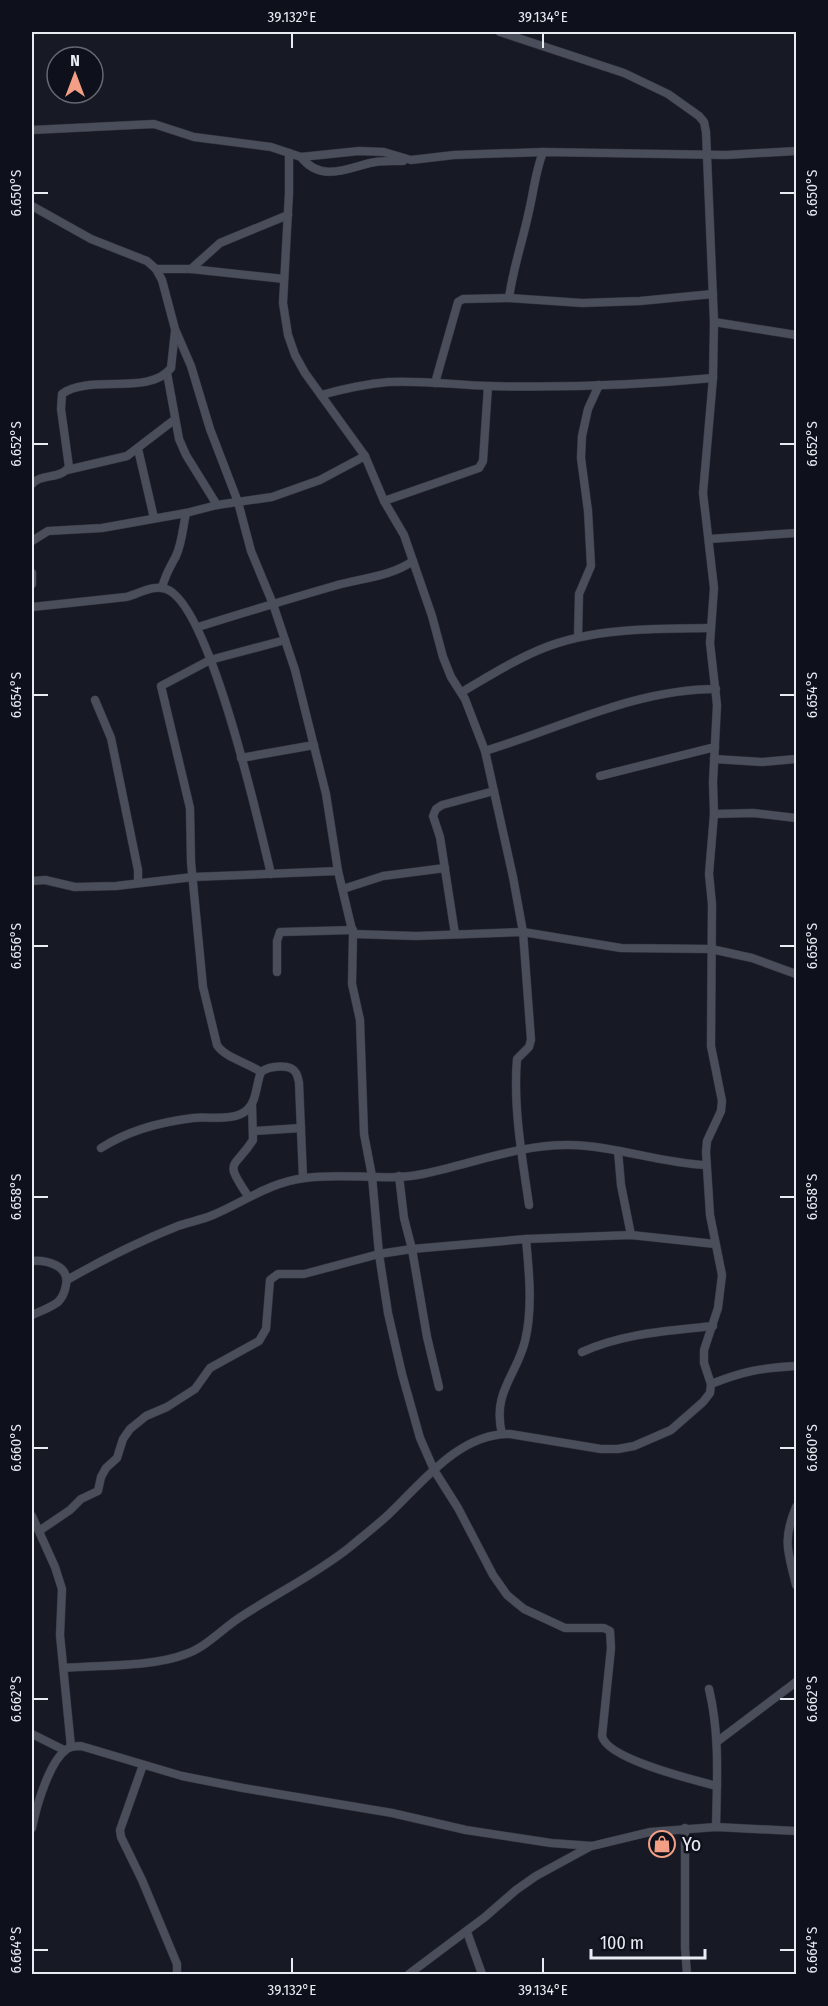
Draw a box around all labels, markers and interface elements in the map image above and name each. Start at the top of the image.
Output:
text: 39.132°E [268,8,316,26]
text: 39.134°E [518,8,568,26]
north arrow [45,45,105,105]
text: N [70,51,80,70]
text: 6.650°S [7,169,25,217]
text: 6.650°S [803,169,821,217]
text: 6.652°S [7,421,25,467]
text: 6.652°S [803,421,821,467]
text: 6.654°S [7,672,25,718]
text: 6.654°S [803,672,821,718]
text: 6.656°S [7,923,25,969]
text: 6.656°S [803,923,821,969]
text: 6.658°S [7,1174,25,1220]
text: 6.658°S [803,1174,821,1220]
text: 6.660°S [7,1424,25,1472]
text: 6.660°S [803,1424,821,1472]
text: 6.662°S [7,1676,25,1722]
text: 6.662°S [803,1676,821,1722]
shop icon: Yo [647,1829,677,1859]
place label: Yo [682,1832,701,1856]
scale bar [591,1922,705,1960]
text: 6.664°S [7,1926,25,1974]
text: 6.664°S [803,1926,821,1974]
text: 100 m [600,1932,644,1954]
text: 39.132°E [268,1981,316,1999]
text: 39.134°E [518,1981,568,1999]

